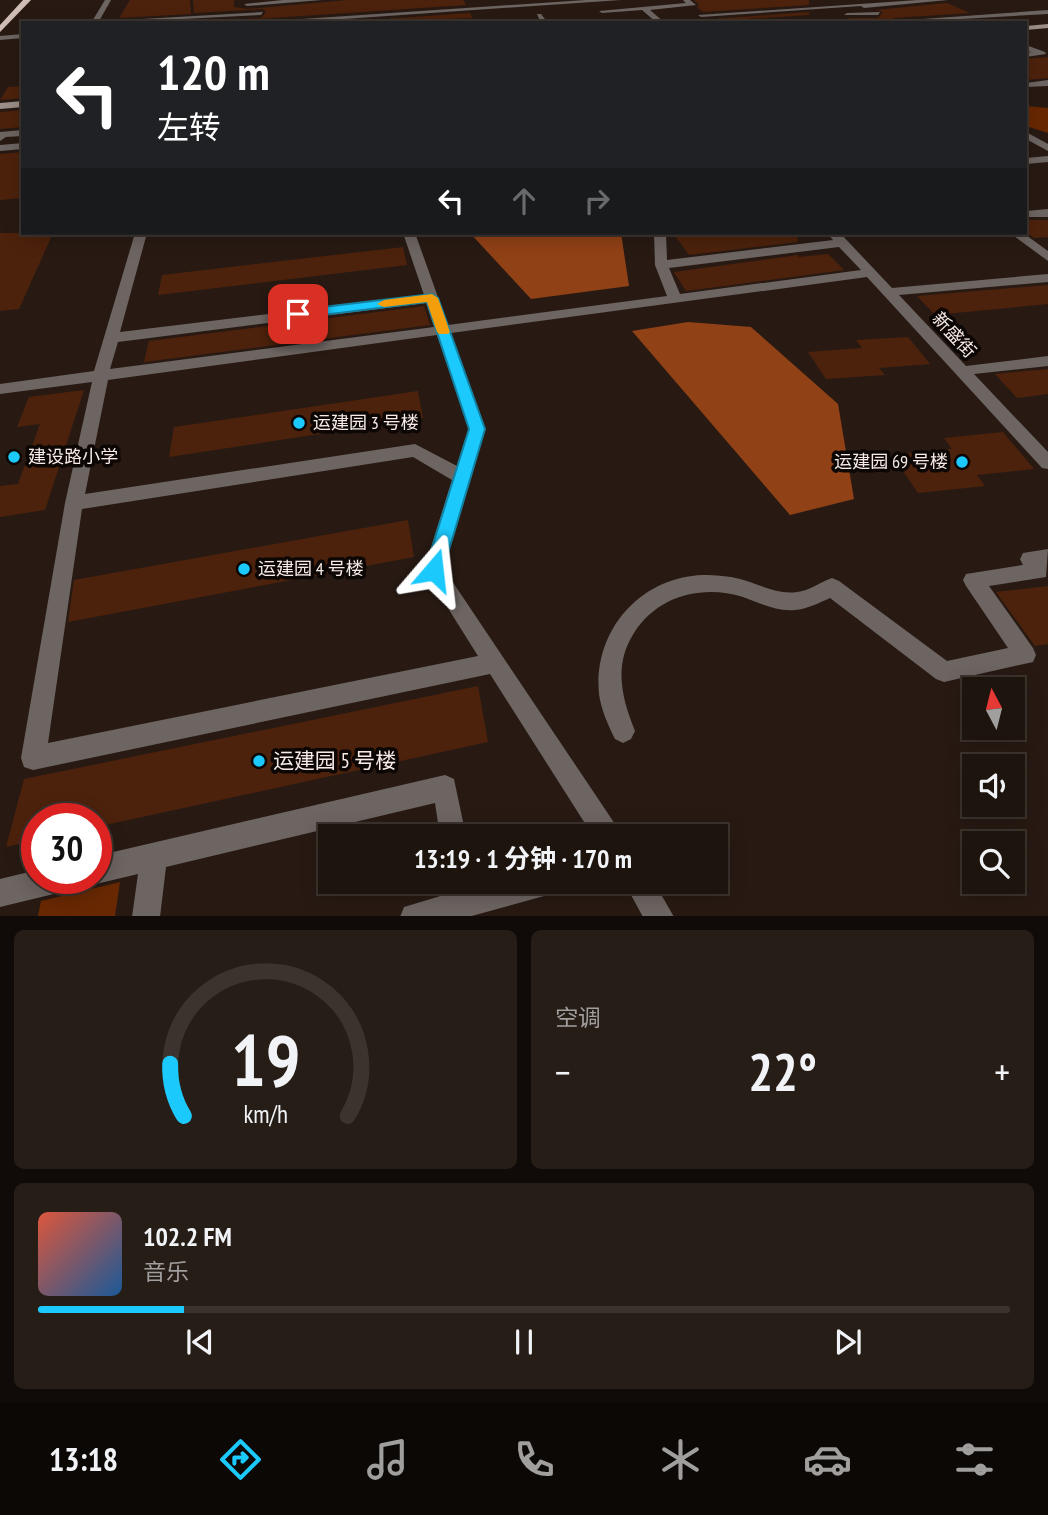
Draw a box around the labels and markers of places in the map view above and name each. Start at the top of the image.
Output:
pin [268,284,328,344]
place label: 运建园 3 号楼 [313,411,419,434]
marker: 运建园 3 号楼 [291,415,307,431]
place label: 建设路小学 [28,445,118,468]
marker: 建设路小学 [6,449,22,465]
place label: 运建园 69 号楼 [834,450,948,473]
marker: 运建园 69 号楼 [954,454,970,470]
place label: 运建园 4 号楼 [258,557,364,580]
marker: 运建园 4 号楼 [236,561,252,577]
place label: 运建园 5 号楼 [273,747,396,774]
marker: 运建园 5 号楼 [251,753,267,769]

